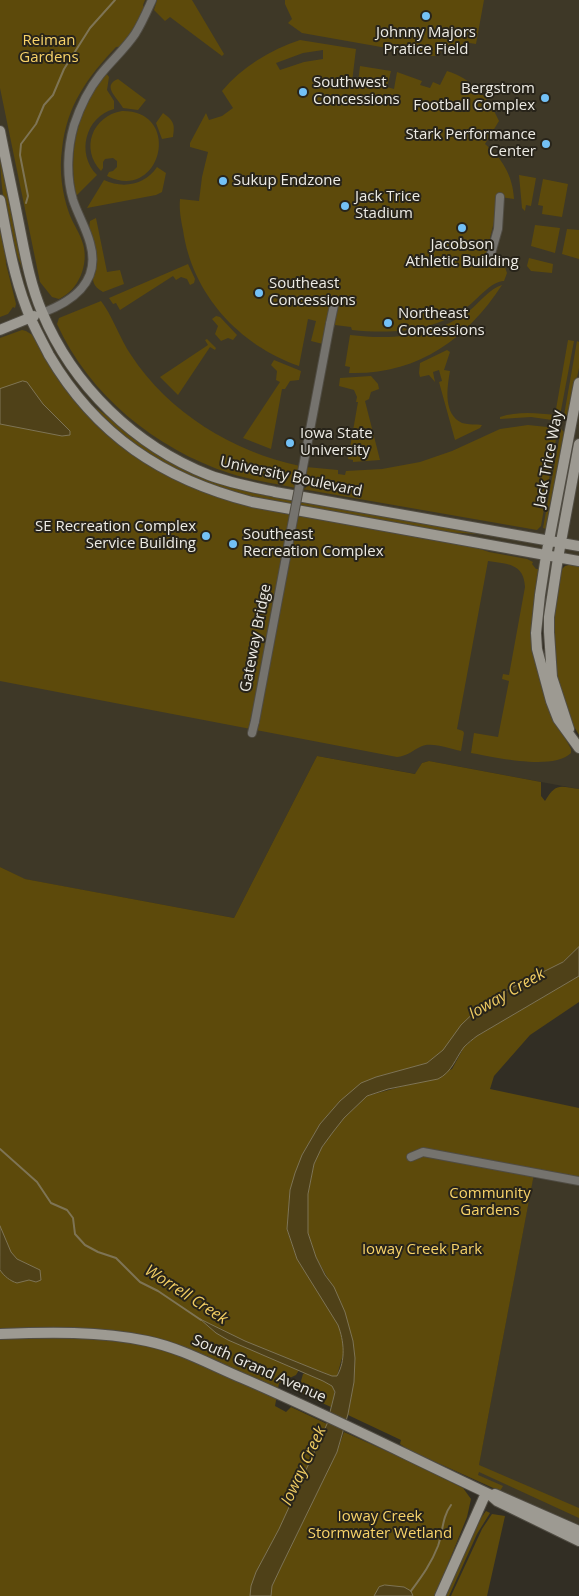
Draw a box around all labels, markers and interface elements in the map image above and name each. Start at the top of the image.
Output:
marker: Johnny Majors Pratice Field [420,10,432,22]
place label: Johnny Majors Pratice Field [376,24,476,59]
park label: Reiman Gardens [19,32,79,67]
place label: Southwest Concessions [313,74,400,109]
place label: Bergstrom Football Complex [413,80,535,115]
marker: Southwest Concessions [297,86,309,98]
marker: Bergstrom Football Complex [539,92,551,104]
place label: Stark Performance Center [405,126,536,161]
marker: Stark Performance Center [540,138,552,150]
place label: Sukup Endzone [233,172,341,190]
marker: Sukup Endzone [217,175,229,187]
place label: Jack Trice Stadium [355,188,420,223]
marker: Jack Trice Stadium [339,200,351,212]
marker: Jacobson Athletic Building [456,222,468,234]
place label: Jacobson Athletic Building [405,236,519,271]
place label: Southeast Concessions [269,275,356,310]
marker: Southeast Concessions [253,287,265,299]
place label: Northeast Concessions [398,305,485,340]
marker: Northeast Concessions [382,317,394,329]
street label: Jack Trice Way [531,409,567,509]
place label: Iowa State University [300,425,373,460]
marker: Iowa State University [284,437,296,449]
street label: University Boulevard [218,453,364,501]
place label: SE Recreation Complex Service Building [35,518,196,553]
place label: Southeast Recreation Complex [243,526,384,561]
marker: SE Recreation Complex Service Building [200,530,212,542]
marker: Southeast Recreation Complex [227,538,239,550]
street label: Gateway Bridge [237,582,275,694]
water label: Ioway Creek [465,964,549,1024]
park label: Community Gardens [449,1185,531,1220]
park label: Ioway Creek Park [362,1241,482,1259]
water label: Worrell Creek [141,1261,231,1329]
street label: South Grand Avenue [189,1331,329,1407]
water label: Ioway Creek [277,1423,331,1509]
park label: Ioway Creek Stormwater Wetland [308,1508,452,1543]

